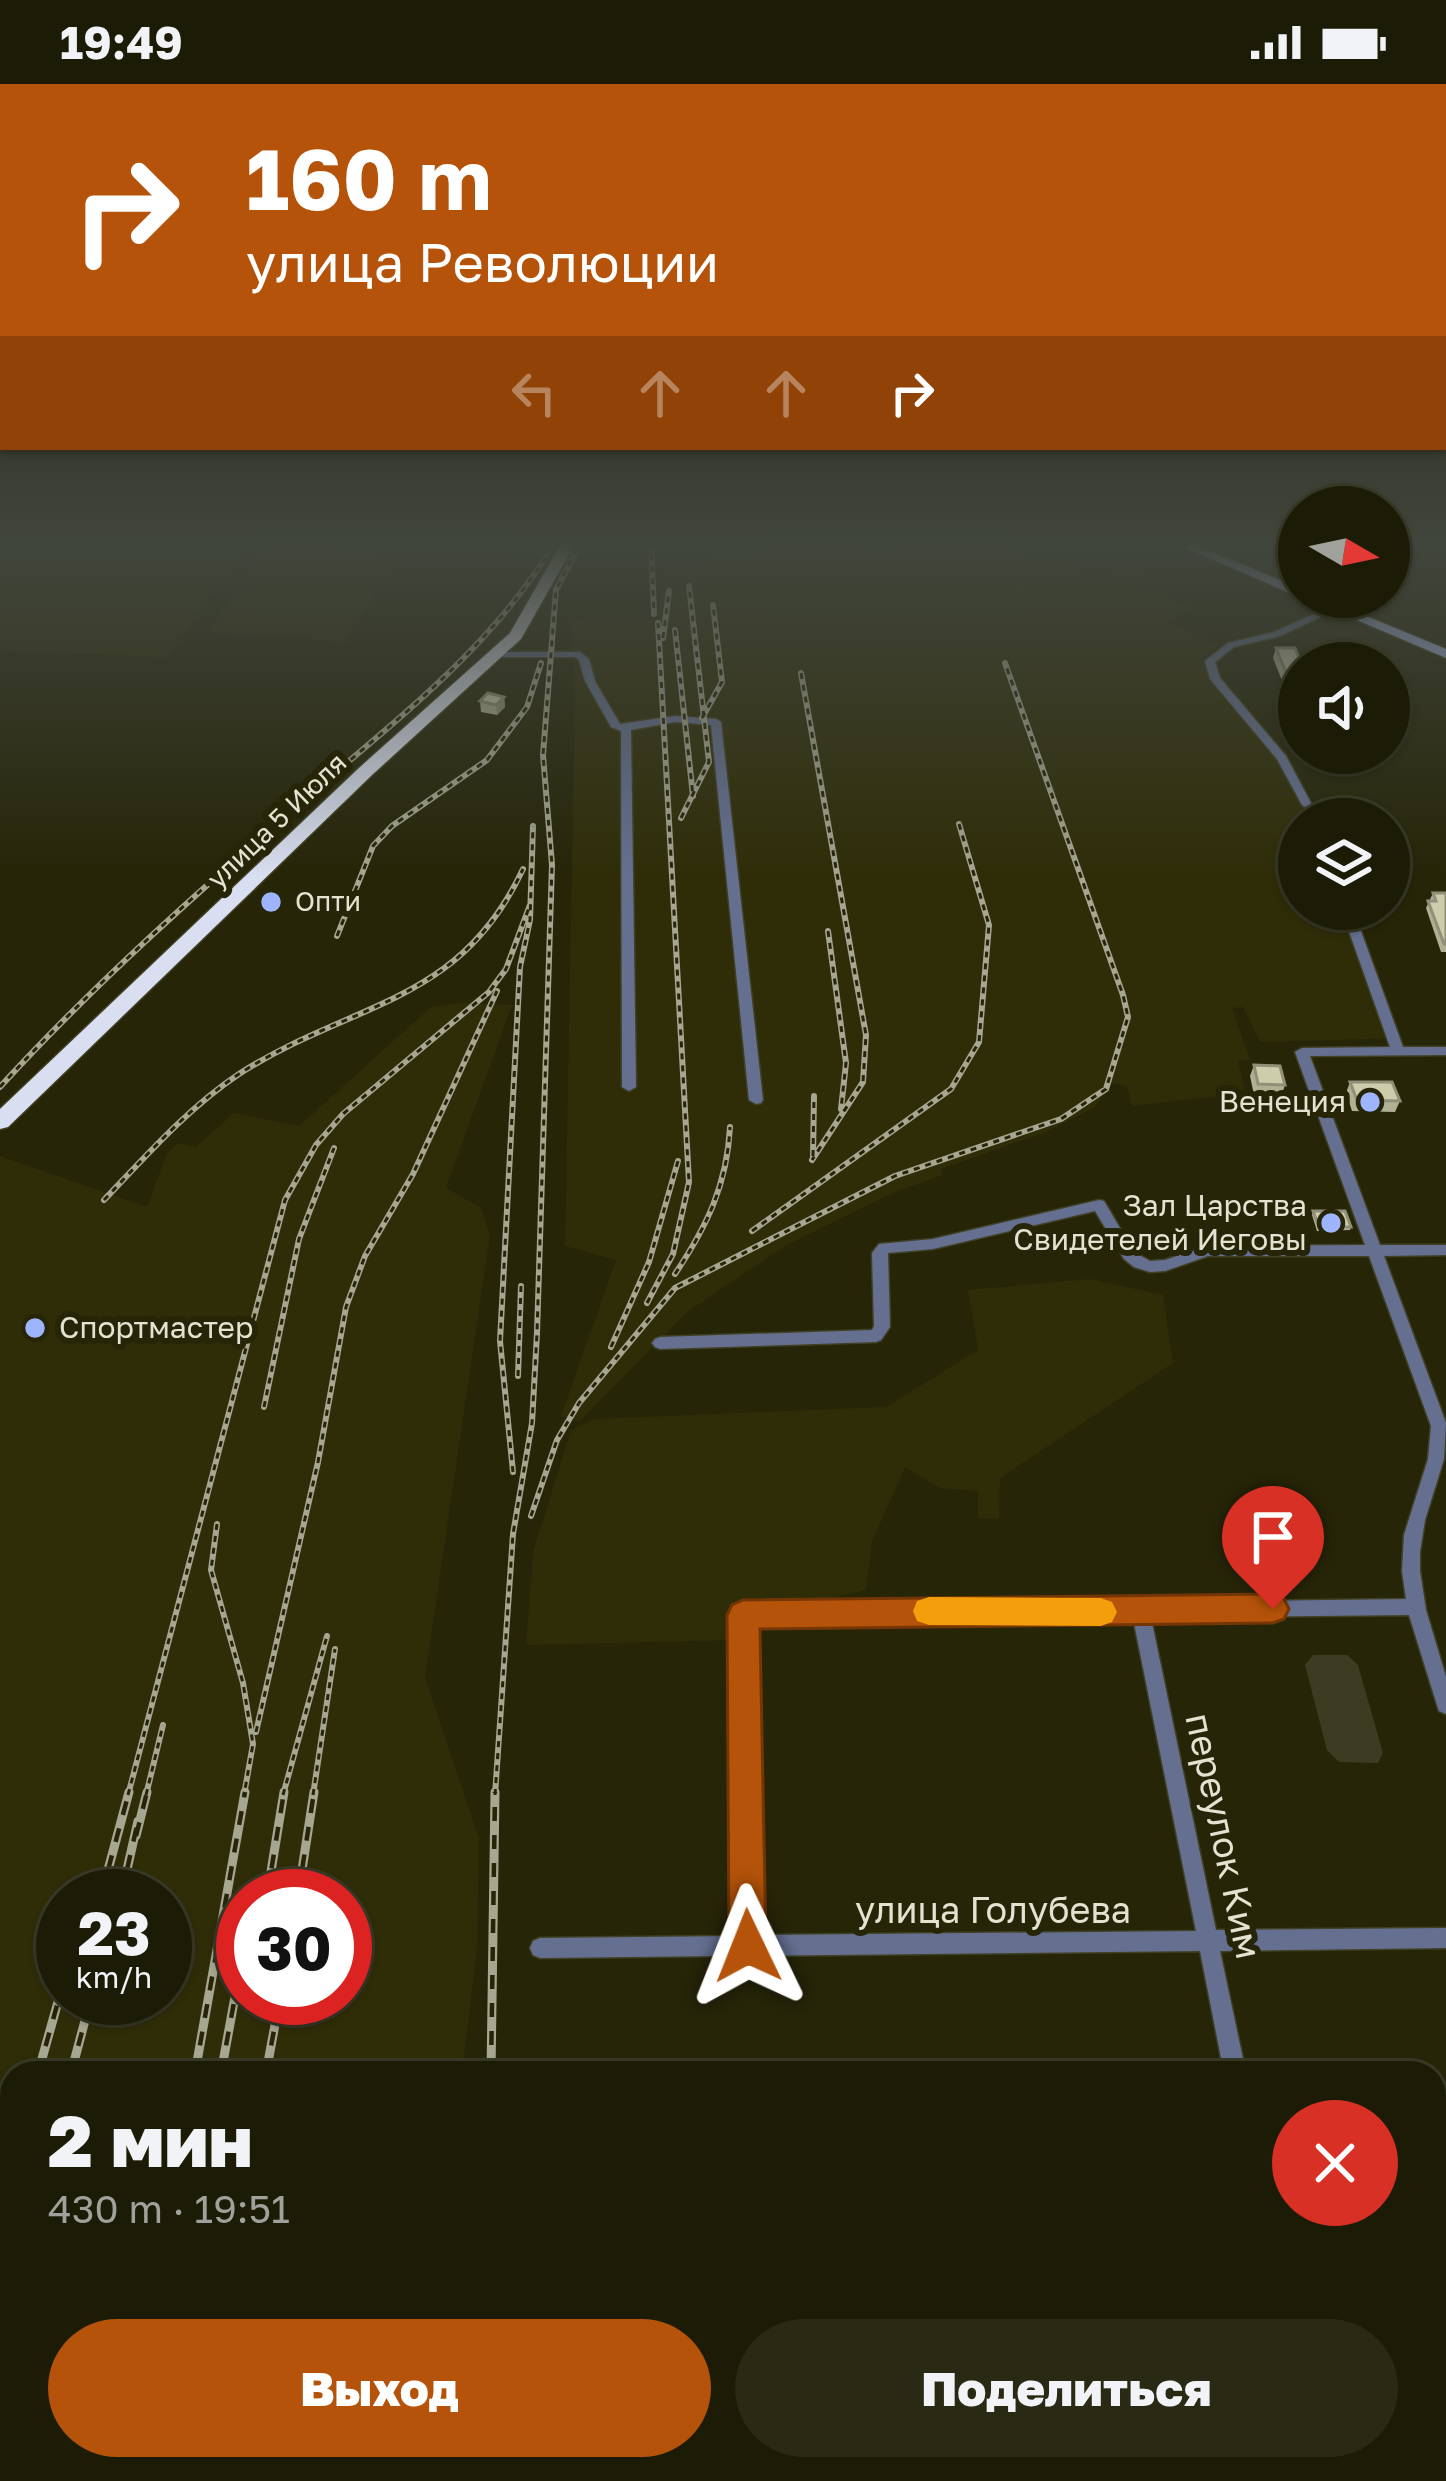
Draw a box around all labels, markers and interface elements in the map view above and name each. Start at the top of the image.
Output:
text: 19:49 [60,15,183,69]
text: 160 m [246,128,492,228]
icon: right [48,132,204,288]
text: улица Революции [246,229,719,294]
icon: left [501,360,567,426]
icon: ahead [627,360,693,426]
icon: ahead [753,360,819,426]
icon: right [879,360,945,426]
north arrow [1278,486,1410,618]
map controls [1278,486,1410,930]
button: sound [1278,642,1410,774]
street label: улица 5 Июля [200,746,352,895]
button: layers [1278,798,1410,930]
place label: Опти [295,885,361,917]
marker: Опти [258,889,284,915]
place label: Венеция [1219,1083,1346,1119]
marker: Венеция [1357,1089,1383,1115]
place label: Зал Царства Свидетелей Иеговы [1013,1187,1307,1257]
marker: Зал Царства Свидетелей Иеговы [1318,1210,1344,1236]
place label: Спортмастер [59,1309,253,1345]
marker: Спортмастер [22,1315,48,1341]
pin [1222,1486,1324,1609]
icon: arrive [1240,1504,1306,1570]
street label: переулок Ким [1178,1709,1271,1962]
speed limit sign: 30 [216,1869,372,2025]
position arrow [685,1883,811,2009]
street label: улица Голубева [855,1888,1131,1931]
text: 23 [77,1896,151,1968]
text: km/h [76,1959,152,1995]
text: 2 мин [48,2096,253,2183]
button: close [1272,2100,1398,2226]
text: 430 m · 19:51 [48,2185,290,2232]
button: Выход [48,2319,711,2457]
button: Поделиться [735,2319,1398,2457]

